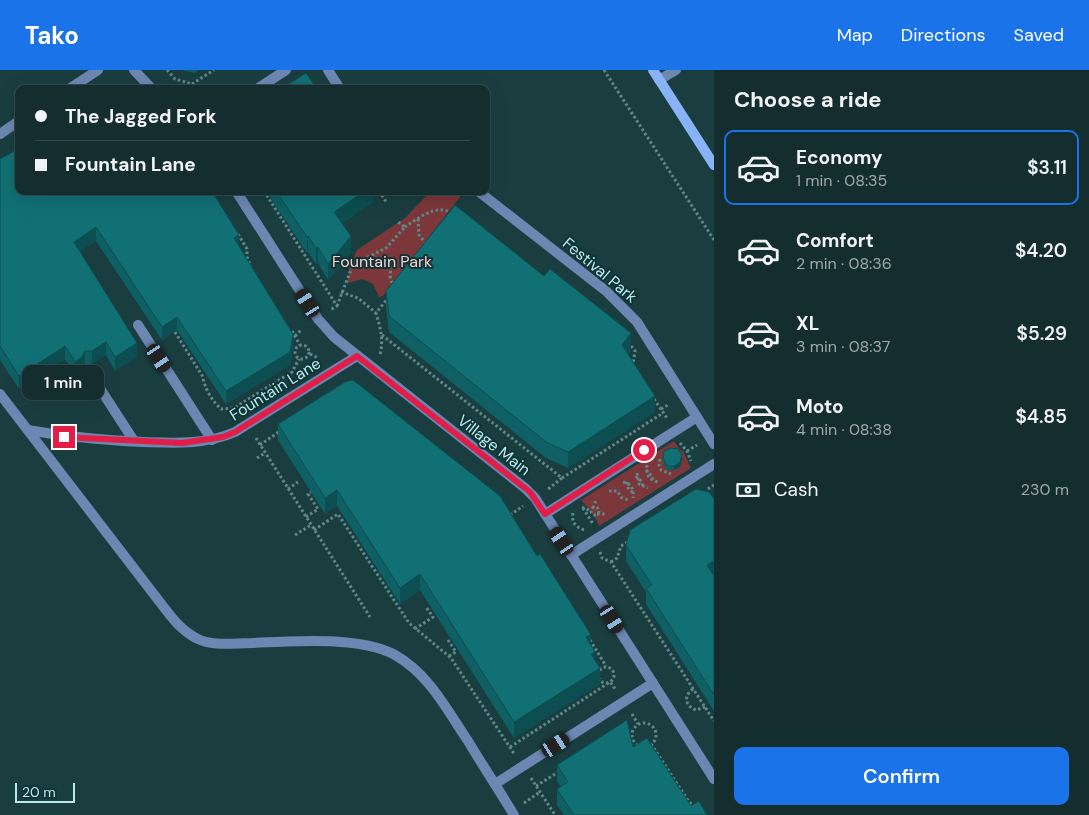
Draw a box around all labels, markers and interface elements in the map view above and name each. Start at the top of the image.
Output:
text: Tako [25,20,79,51]
text: Map [837,23,873,47]
text: Directions [901,23,986,47]
text: Saved [1014,23,1064,47]
text: Choose a ride [734,85,882,114]
text: The Jagged Fork [65,104,216,129]
icon: car [736,145,781,190]
text: Economy [796,145,883,170]
text: Fountain Lane [65,152,196,177]
text: $3.11 [1027,155,1067,180]
text: 1 min · 08:35 [796,170,887,191]
icon: car [736,228,781,273]
text: Comfort [796,228,874,253]
street label: Festival Park [558,233,642,307]
text: $4.20 [1015,238,1067,263]
park label: Fountain Park [332,251,432,272]
text: 2 min · 08:36 [796,253,892,274]
car [293,286,322,320]
icon: car [736,311,781,356]
text: XL [796,311,819,336]
text: $5.29 [1017,321,1067,346]
text: 3 min · 08:37 [796,336,890,357]
car [144,341,173,375]
street label: Fountain Lane [225,353,325,425]
callout: 1 min [23,364,105,400]
text: 1 min [44,372,82,393]
icon: car [736,394,781,439]
text: Moto [796,394,844,419]
text: $4.85 [1015,404,1067,429]
street label: Village Main [453,410,535,480]
text: 4 min · 08:38 [796,419,892,440]
route end [53,426,75,448]
route start [633,439,655,461]
icon: cash [734,476,762,504]
text: Cash [774,477,818,502]
text: 230 m [1021,479,1069,500]
car [547,524,576,558]
car [597,602,626,636]
car [539,731,572,759]
button: Confirm [734,747,1069,805]
scale bar [15,780,75,803]
text: 20 m [22,783,56,801]

